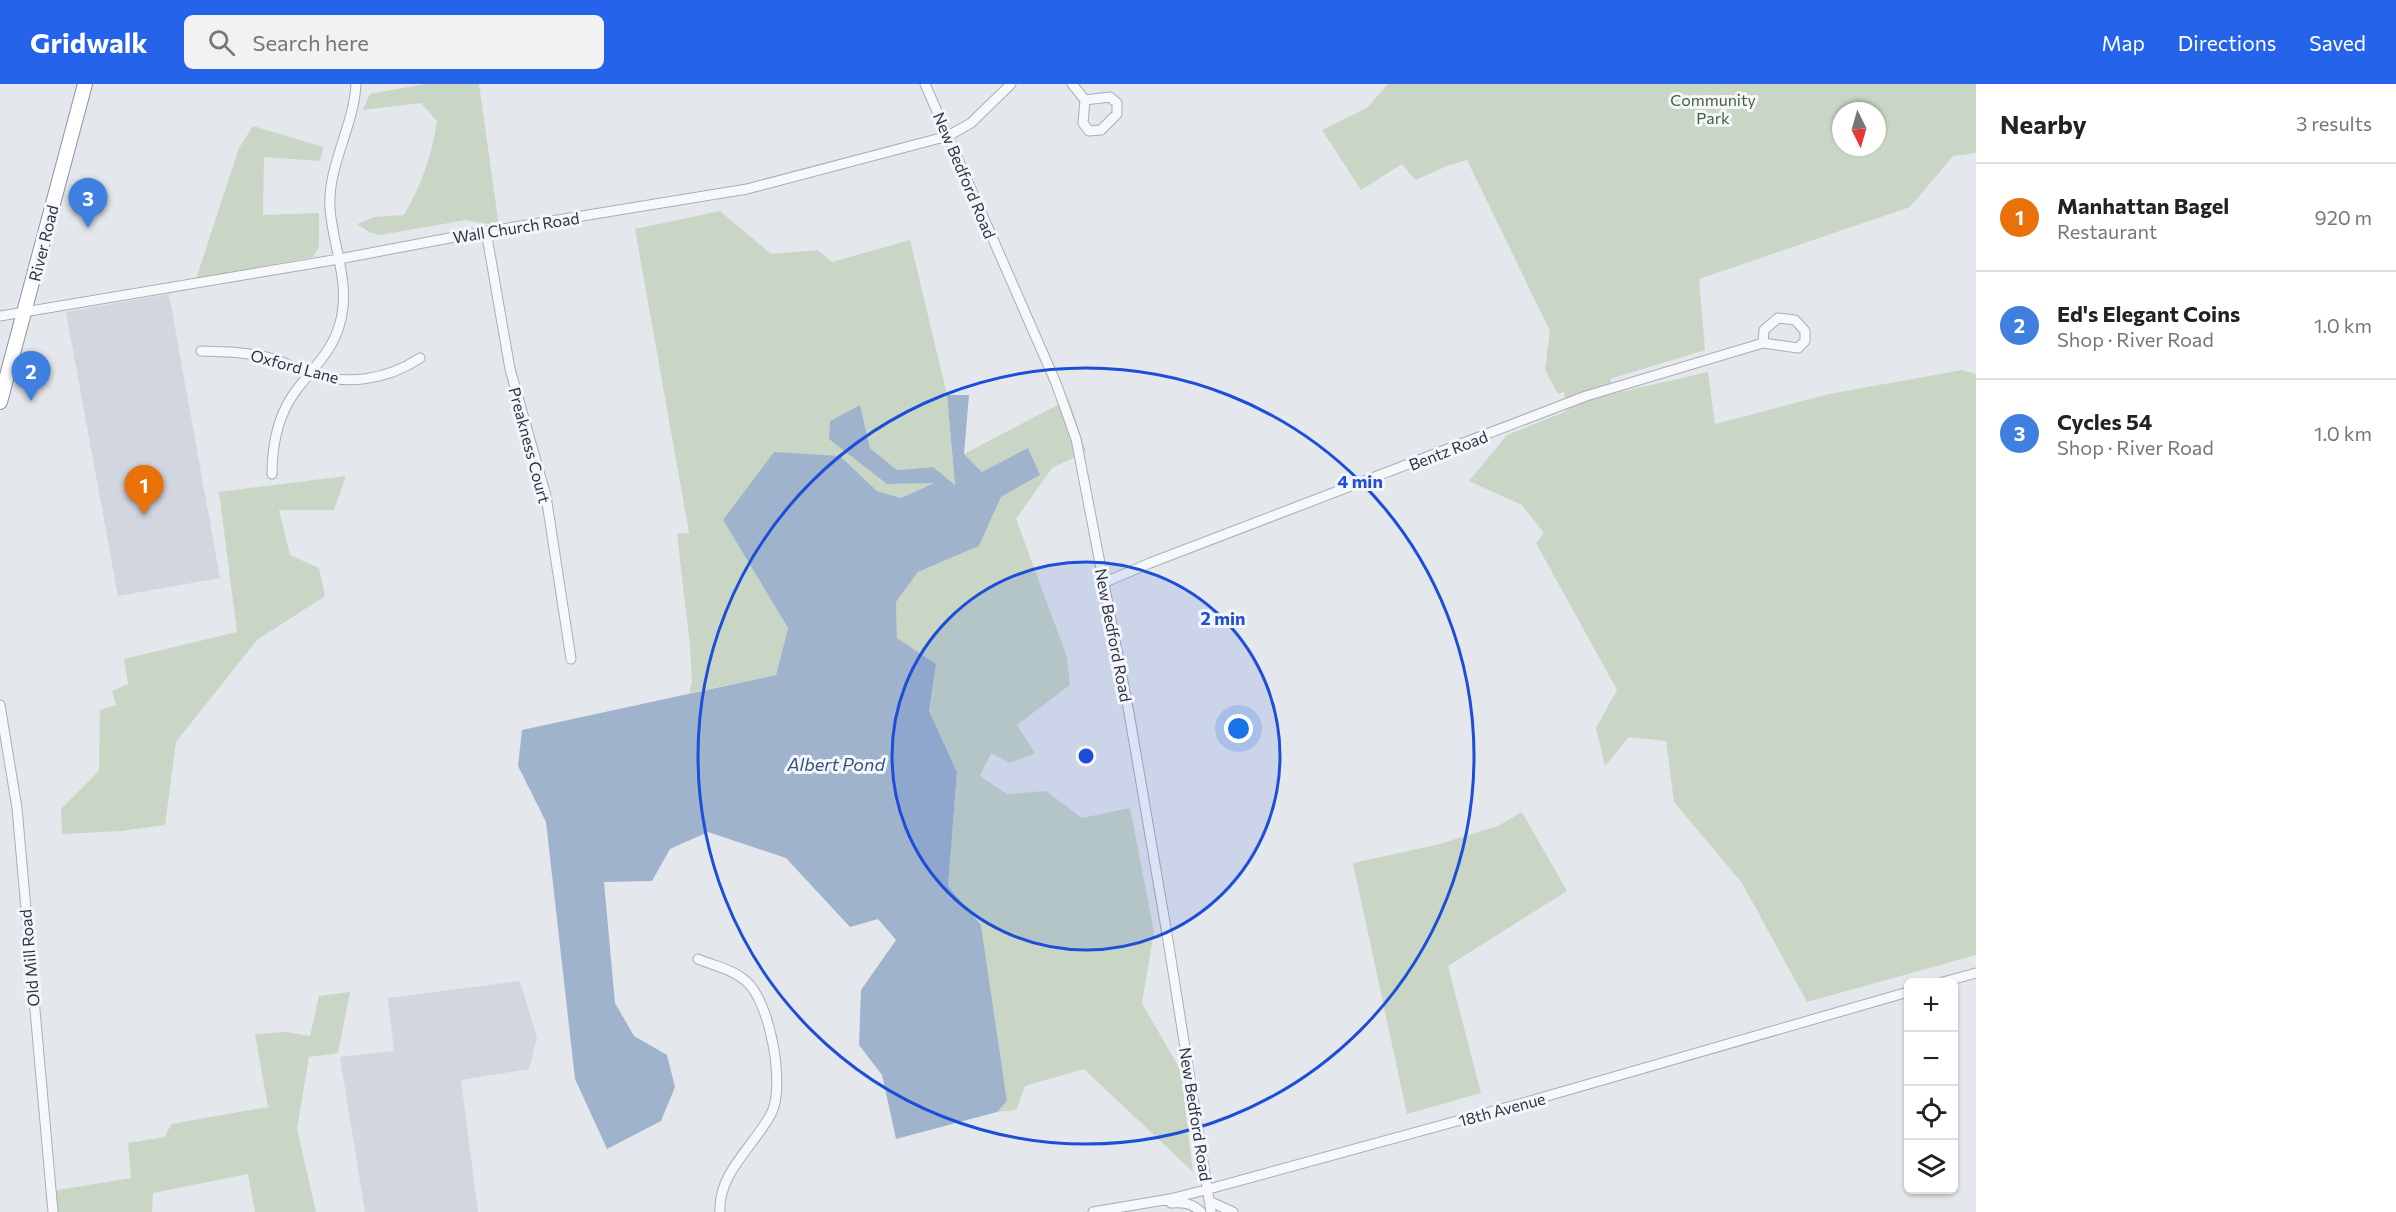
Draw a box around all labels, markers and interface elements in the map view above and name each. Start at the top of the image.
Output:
search box [184,15,604,69]
text: Gridwalk [30,25,148,59]
icon: search [205,26,238,59]
text: Search here [253,29,369,56]
text: Map [2102,30,2145,55]
text: Directions [2178,30,2276,55]
text: Saved [2309,30,2366,55]
park label: Community Park [1670,90,1756,127]
north arrow [1832,102,1886,156]
text: Nearby [2000,108,2087,139]
street label: New Bedford Road [930,109,1000,241]
text: 3 results [2296,111,2372,135]
pin: 3 [68,178,107,228]
text: Manhattan Bagel [2057,192,2229,219]
street label: River Road [24,203,62,283]
text: 1 [2015,205,2024,229]
text: 920 m [2315,205,2372,229]
street label: Wall Church Road [451,208,581,246]
text: Restaurant [2057,219,2157,243]
text: Ed's Elegant Coins [2057,300,2240,327]
text: 2 [2014,313,2025,337]
text: 1.0 km [2314,313,2372,337]
text: Shop · River Road [2057,327,2214,351]
street label: Oxford Lane [249,345,341,387]
pin: 2 [12,352,51,401]
street label: Preakness Court [505,385,555,505]
text: Cycles 54 [2057,408,2152,435]
text: 3 [2014,421,2025,445]
text: 1.0 km [2314,421,2372,445]
street label: Bentz Road [1406,426,1490,474]
text: Shop · River Road [2057,435,2214,459]
pin: 1 [124,466,164,515]
text: 4 min [1337,470,1383,492]
street label: New Bedford Road [1092,567,1136,703]
text: 2 min [1201,607,1245,629]
your location [1224,714,1253,743]
centre of rings [1076,746,1096,766]
water label: Albert Pond [786,753,885,775]
street label: Old Mill Road [15,909,43,1007]
map controls [1904,978,1958,1194]
button: + [1904,978,1958,1032]
button: − [1904,1032,1958,1086]
street label: New Bedford Road [1176,1046,1216,1182]
button: locate [1904,1086,1958,1140]
street label: 18th Avenue [1457,1088,1547,1130]
button: layers [1904,1140,1958,1194]

